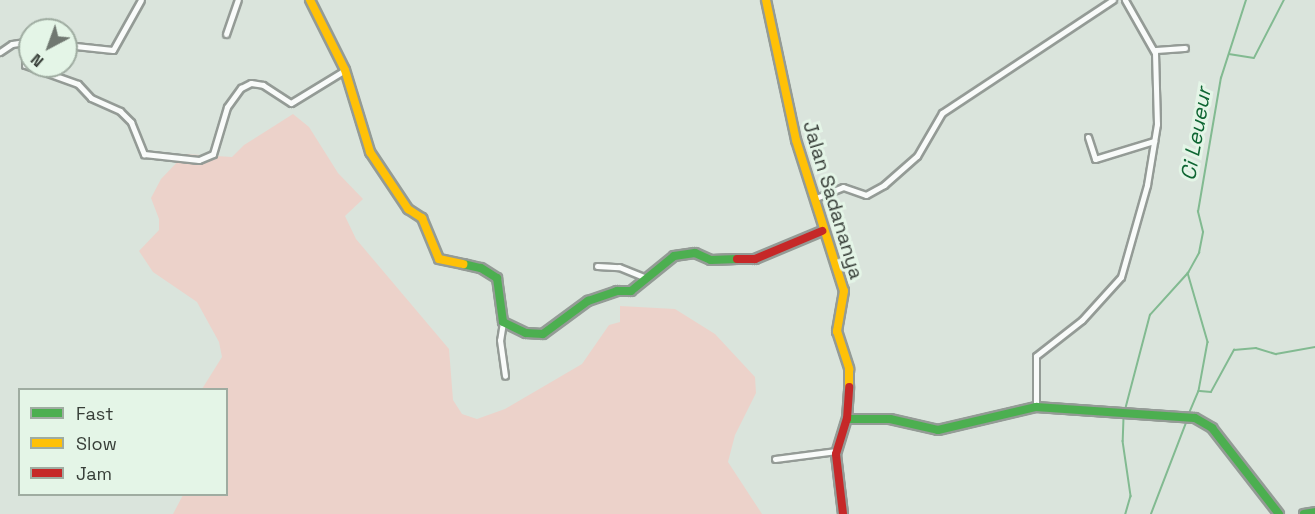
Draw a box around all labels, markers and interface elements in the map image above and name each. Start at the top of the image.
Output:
north arrow [18,18,78,78]
text: N [26,49,48,72]
water label: Ci Leueur [1175,86,1217,182]
street label: Jalan Sadananya [798,118,868,282]
legend [18,388,228,496]
text: Fast [76,402,113,425]
text: Slow [76,432,117,455]
text: Jam [76,462,112,485]

